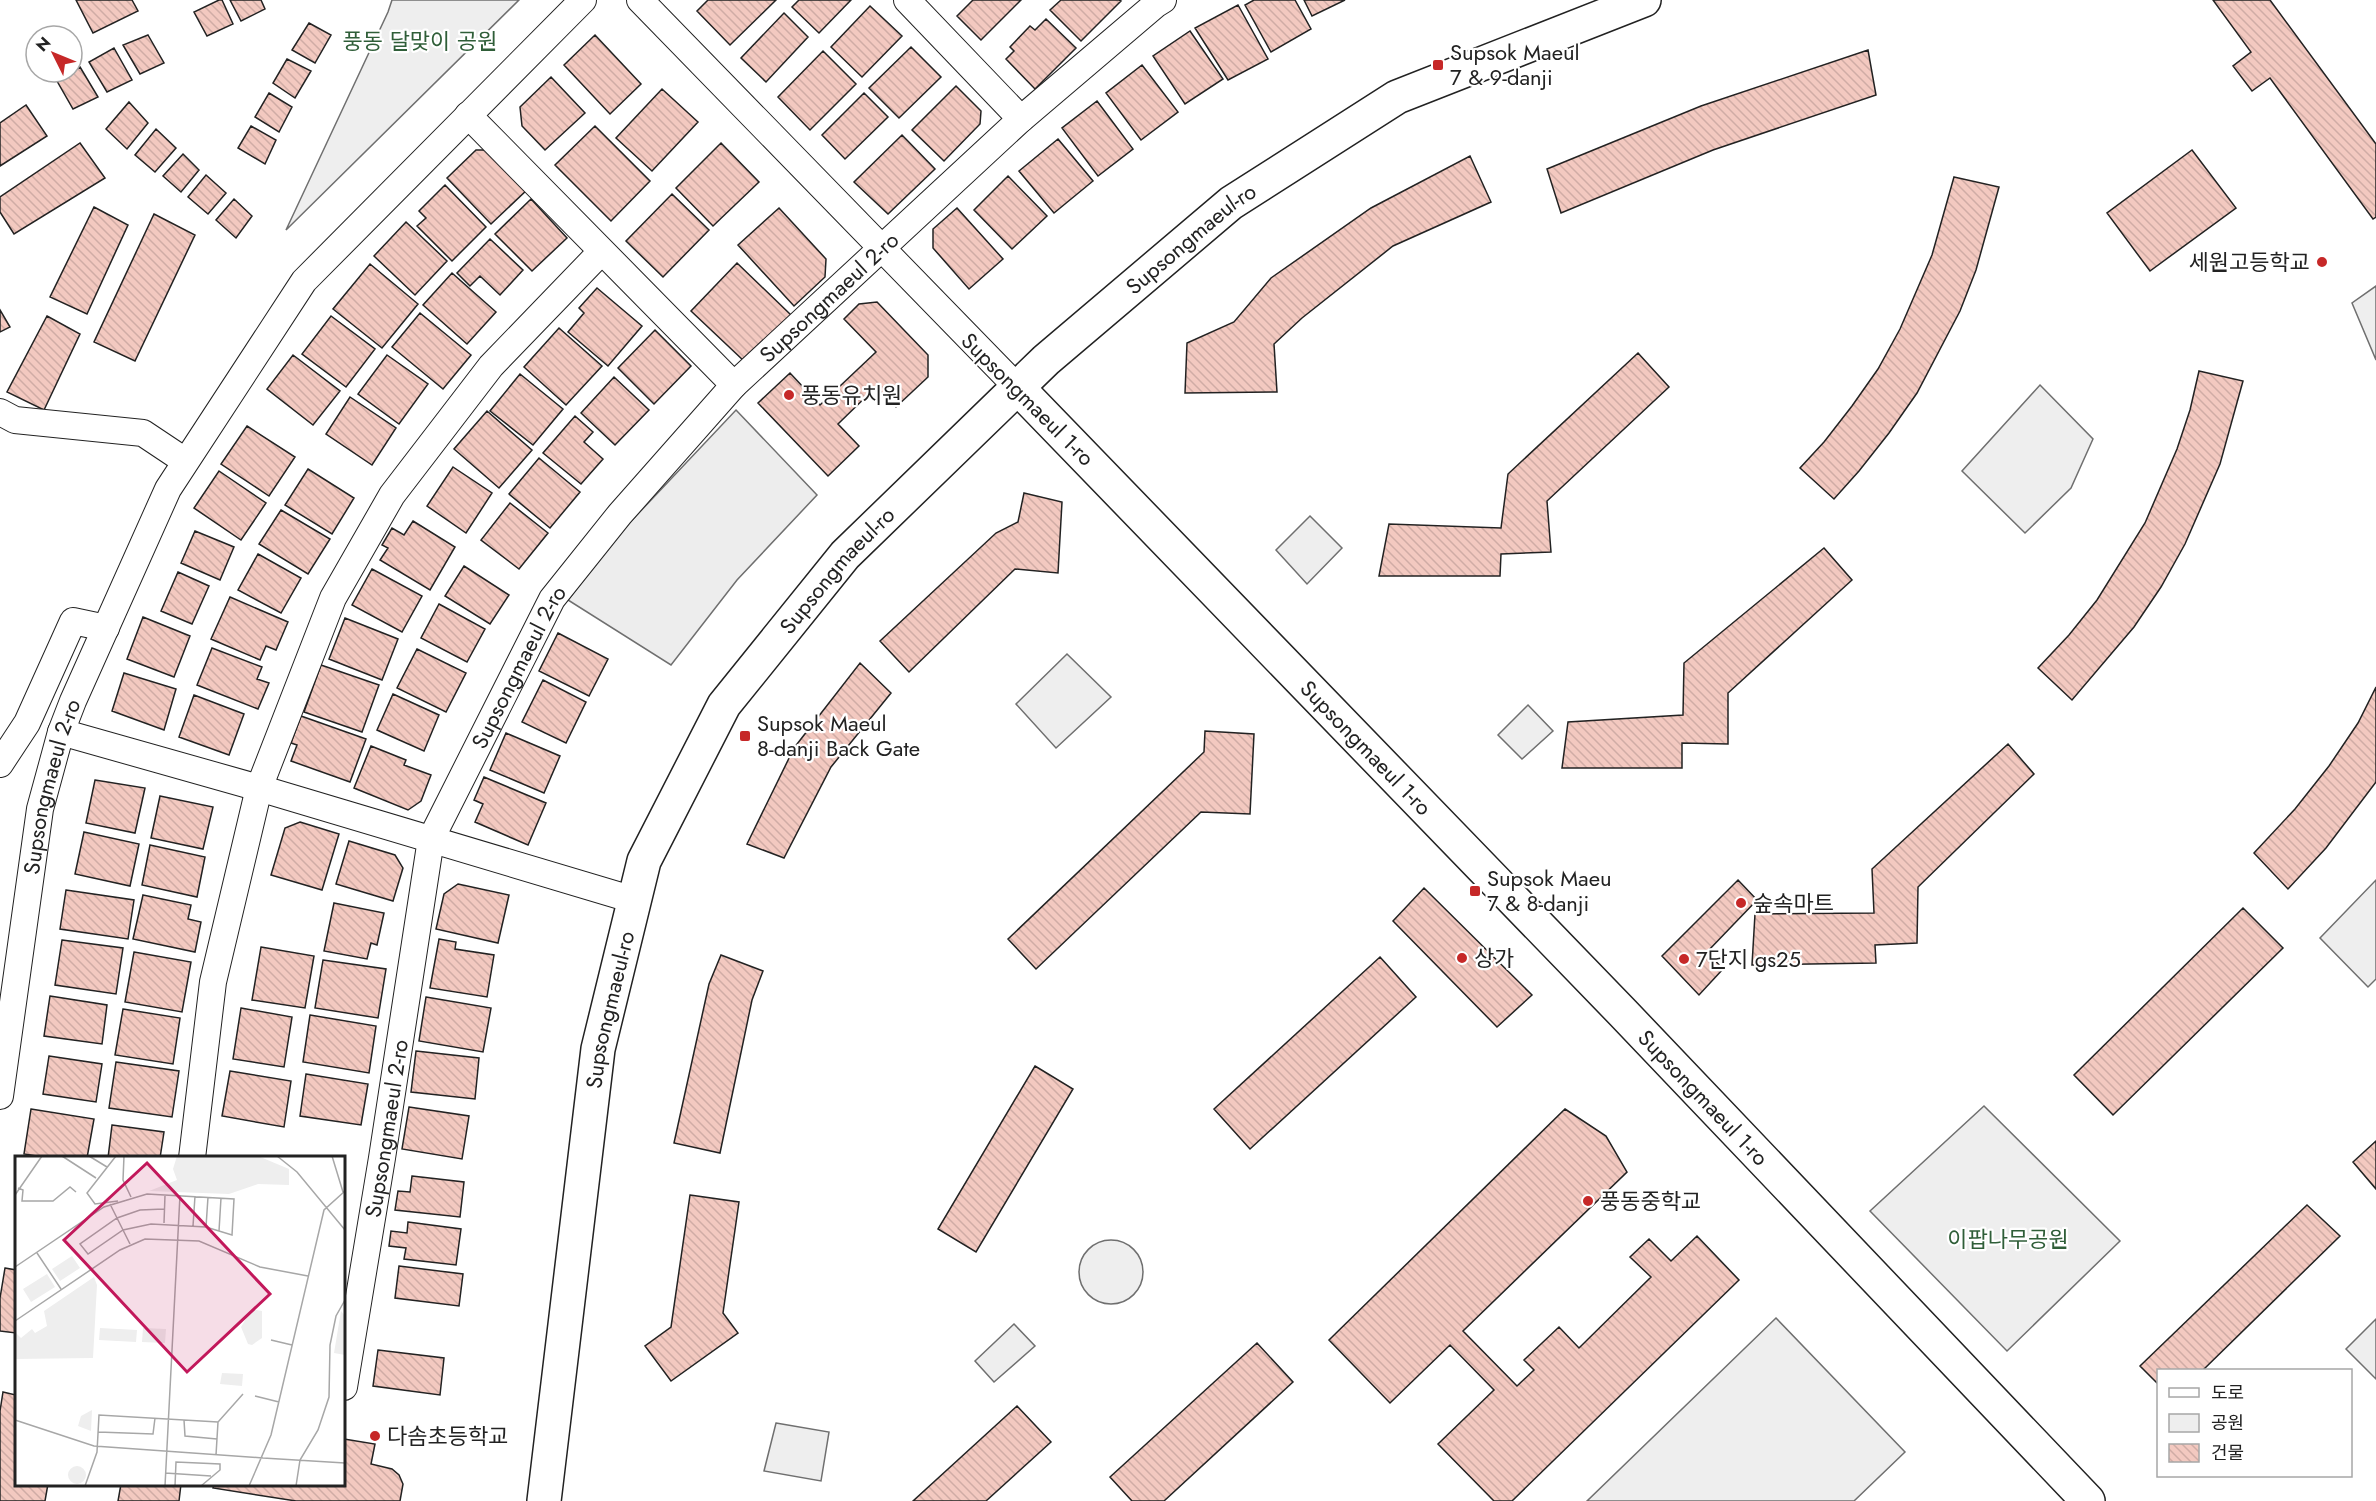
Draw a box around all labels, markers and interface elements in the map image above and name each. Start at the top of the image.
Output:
north arrow [24,24,84,84]
park label: 풍동 달맞이 공원 [343,25,497,57]
text: N [31,32,56,57]
place label: Supsok Maeul 7 & 9-danji [1450,36,1580,93]
marker: Supsok Maeul 7 & 9-danji [1431,58,1445,72]
street label: Supsongmaeul-ro [1119,175,1262,302]
street label: Supsongmaeul 2-ro [752,224,906,370]
place label: 세원고등학교 [2189,246,2310,278]
marker: 세원고등학교 [2315,255,2329,269]
street label: Supsongmaeul 1-ro [954,325,1102,473]
place label: 풍동유치원 [801,379,902,411]
marker: 풍동유치원 [782,388,796,402]
street label: Supsongmaeul-ro [772,499,902,641]
street label: Supsongmaeul 2-ro [463,578,573,754]
street label: Supsongmaeul 1-ro [1293,673,1439,822]
street label: Supsongmaeul 2-ro [15,694,88,876]
place label: Supsok Maeul 8-danji Back Gate [757,707,920,764]
marker: Supsok Maeul 8-danji Back Gate [738,729,752,743]
place label: Supsok Maeu 7 & 8-danji [1487,862,1612,919]
marker: Supsok Maeu 7 & 8-danji [1468,884,1482,898]
place label: 숲속마트 [1753,887,1834,919]
marker: 숲속마트 [1734,896,1748,910]
street label: Supsongmaeul-ro [577,928,642,1090]
place label: 상가 [1474,942,1514,974]
place label: 7단지 gs25 [1696,943,1801,975]
marker: 상가 [1455,951,1469,965]
marker: 7단지 gs25 [1677,952,1691,966]
street label: Supsongmaeul 1-ro [1631,1022,1776,1173]
street label: Supsongmaeul 2-ro [356,1037,416,1220]
inset map [15,1156,345,1486]
place label: 풍동중학교 [1600,1185,1701,1217]
marker: 풍동중학교 [1581,1194,1595,1208]
park label: 이팝나무공원 [1947,1223,2069,1255]
legend [2157,1369,2352,1477]
text: 도로 [2211,1380,2244,1406]
text: 공원 [2211,1410,2244,1436]
place label: 다솜초등학교 [387,1420,508,1452]
marker: 다솜초등학교 [368,1429,382,1443]
text: 건물 [2211,1440,2244,1466]

